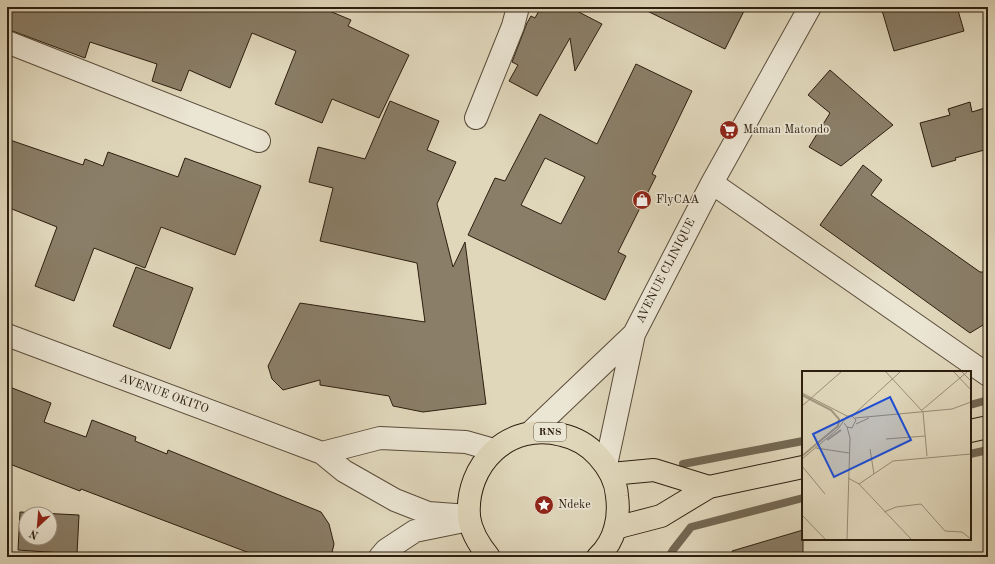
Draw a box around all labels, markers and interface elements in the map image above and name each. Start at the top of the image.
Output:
supermarket icon: Maman Matondo [718,119,740,141]
place label: Maman Matondo [743,124,829,136]
shop icon: FlyCAA [631,189,653,211]
place label: FlyCAA [656,194,699,206]
street label: AVENUE CLINIQUE [634,217,698,325]
inset map [802,371,971,540]
street label: AVENUE OKITO [118,372,210,416]
road number: RN8 [534,423,566,441]
place icon: Ndeke [533,494,555,516]
place label: Ndeke [558,499,591,511]
north arrow [18,506,58,546]
text: N [28,527,40,540]

